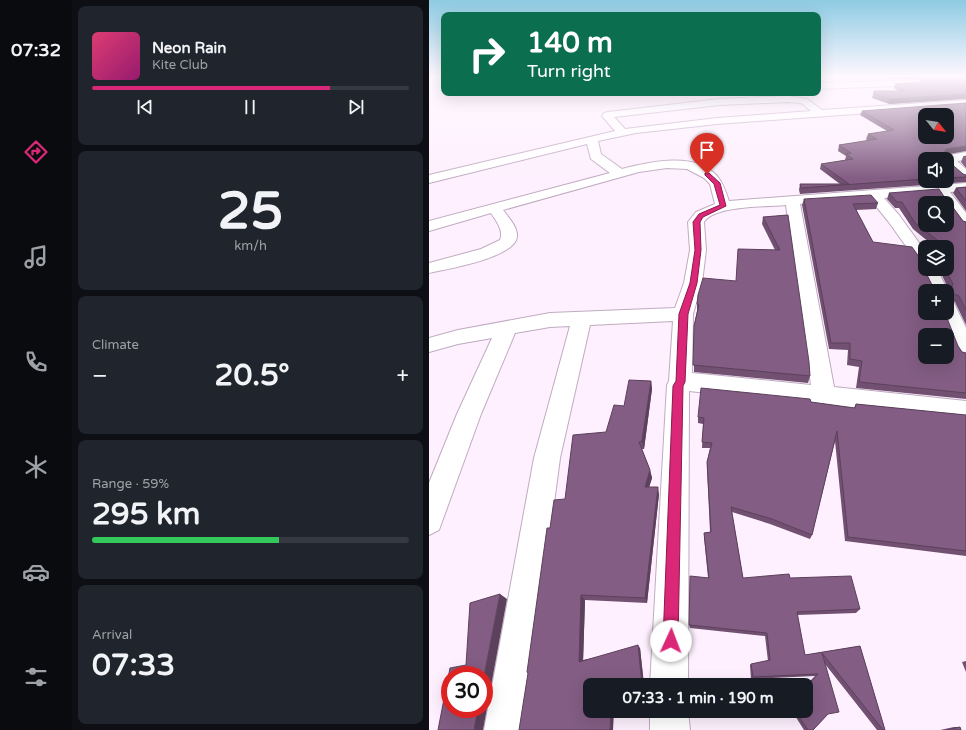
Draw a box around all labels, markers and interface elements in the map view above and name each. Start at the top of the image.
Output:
text: 140 m [527,26,613,60]
icon: right [461,28,513,80]
text: 07:32 [11,39,61,61]
text: Neon Rain [152,39,226,57]
text: Kite Club [152,57,208,73]
text: Turn right [527,60,611,82]
icon: previous [134,96,156,118]
icon: pause [239,96,261,118]
icon: next [345,96,367,118]
north arrow [918,108,954,144]
map controls [918,108,954,364]
pin [690,133,724,174]
icon: directions [22,138,50,166]
icon: arrive [696,139,718,161]
button: sound [918,152,954,188]
text: 25 [218,180,283,243]
button: search [918,196,954,232]
text: km/h [234,238,267,254]
button: layers [918,240,954,276]
icon: music [22,243,50,271]
button: + [918,284,954,320]
button: − [918,328,954,364]
text: Climate [92,337,139,353]
icon: phone [22,348,50,376]
text: 20.5° [215,357,290,394]
text: − [92,363,108,389]
text: + [397,363,409,389]
icon: climate [22,453,50,481]
text: Range · 59% [92,476,169,492]
text: 295 km [92,496,200,533]
icon: car [22,558,50,586]
position arrow [650,620,692,662]
text: Arrival [92,627,132,643]
text: 07:33 [92,647,175,684]
icon: filters [22,663,50,691]
speed limit sign: 30 [441,666,493,718]
text: 07:33 · 1 min · 190 m [623,689,773,707]

